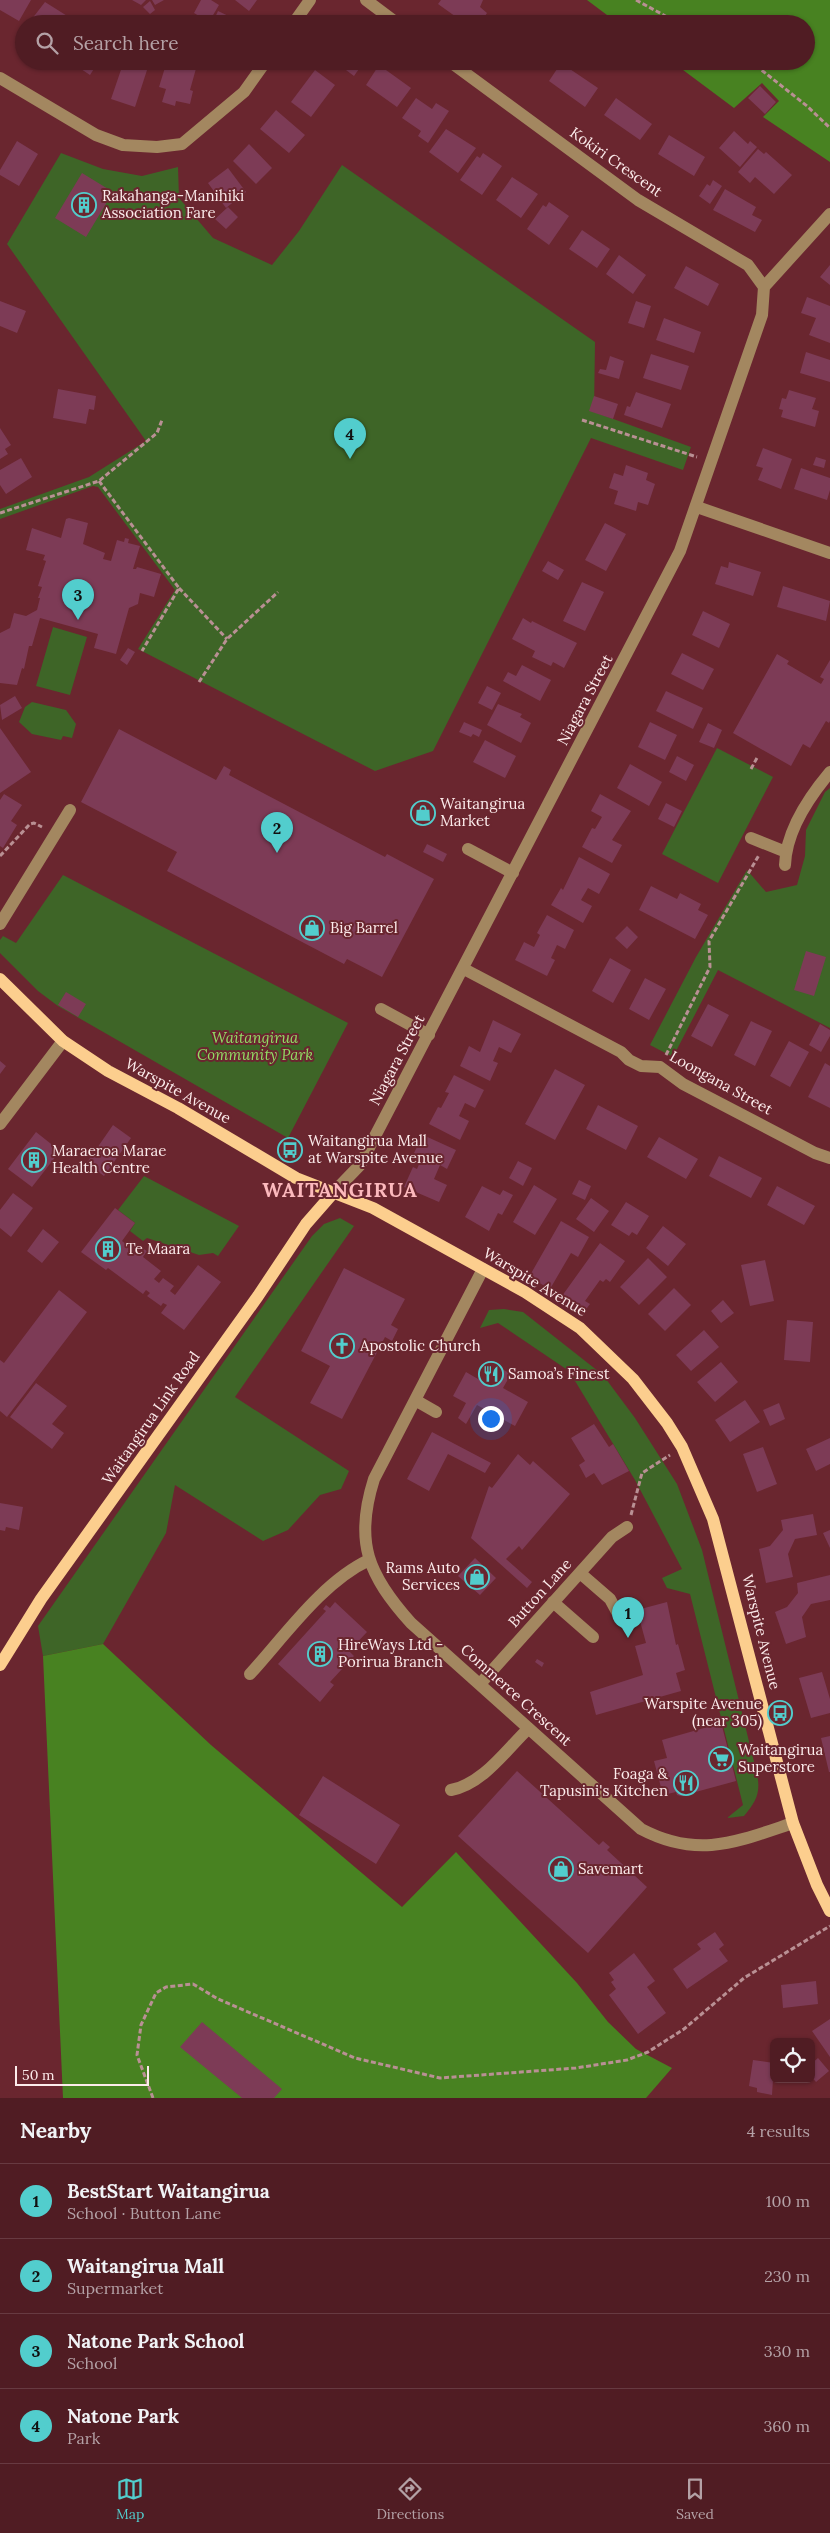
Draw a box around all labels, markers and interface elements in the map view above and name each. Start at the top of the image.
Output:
search box [15,15,815,70]
icon: search [33,29,61,57]
text: Search here [73,31,179,55]
street label: Kokiri Crescent [566,123,666,201]
place label: Rakahanga-Manihiki Association Fare [101,186,244,222]
building icon: Rakahanga-Manihiki Association Fare [71,192,97,218]
pin: 4 [334,418,366,459]
pin: 3 [62,579,94,620]
street label: Niagara Street [553,651,617,748]
place label: Waitangirua Market [440,794,526,830]
shop icon: Waitangirua Market [410,800,436,826]
pin: 2 [261,812,293,853]
shop icon: Big Barrel [299,915,325,941]
place label: Big Barrel [330,918,398,937]
street label: Niagara Street [365,1011,429,1108]
park label: Waitangirua Community Park [197,1028,313,1064]
street label: Loongana Street [666,1046,776,1119]
street label: Warspite Avenue [122,1054,234,1127]
place label: Waitangirua Mall at Warspite Avenue [308,1131,443,1167]
bus stop icon: Waitangirua Mall at Warspite Avenue [277,1137,303,1163]
place label: Maraeroa Marae Health Centre [52,1141,166,1177]
building icon: Maraeroa Marae Health Centre [21,1147,47,1173]
district label: WAITANGIRUA [262,1177,418,1202]
building icon: Te Maara [95,1236,121,1262]
place label: Te Maara [126,1239,191,1258]
street label: Warspite Avenue [480,1243,591,1320]
church icon: Apostolic Church [329,1333,355,1359]
place label: Apostolic Church [359,1336,481,1355]
street label: Waitangirua Link Road [98,1348,204,1488]
restaurant icon: Samoa’s Finest [478,1361,504,1387]
place label: Samoa’s Finest [508,1364,610,1383]
your location [478,1406,504,1432]
street label: Button Lane [504,1554,575,1631]
place label: Rams Auto Services [386,1558,460,1594]
shop icon: Rams Auto Services [464,1564,490,1590]
street label: Warspite Avenue [738,1572,785,1691]
pin: 1 [612,1597,644,1638]
place label: HireWays Ltd - Porirua Branch [338,1635,443,1671]
street label: Commerce Crescent [457,1640,576,1750]
building icon: HireWays Ltd - Porirua Branch [307,1641,333,1667]
place label: Warspite Avenue (near 305) [644,1694,762,1731]
bus stop icon: Warspite Avenue (near 305) [767,1700,793,1726]
place label: Waitangirua Superstore [738,1740,824,1776]
supermarket icon: Waitangirua Superstore [708,1746,734,1772]
place label: Foaga & Tapusini's Kitchen [540,1764,669,1800]
restaurant icon: Foaga & Tapusini's Kitchen [673,1770,699,1796]
shop icon: Savemart [548,1856,574,1882]
place label: Savemart [578,1859,643,1878]
map controls [770,2038,815,2083]
button: locate [770,2038,815,2083]
scale bar [15,2063,149,2086]
text: 50 m [22,2066,55,2084]
text: Nearby [20,2117,91,2144]
text: 4 results [747,2121,810,2141]
text: BestStart Waitangirua [67,2179,270,2203]
text: 1 [33,2191,39,2211]
text: 100 m [766,2191,810,2211]
text: School · Button Lane [67,2203,221,2223]
text: Waitangirua Mall [67,2254,224,2278]
text: 2 [32,2266,40,2286]
text: 230 m [764,2266,810,2286]
text: Supermarket [67,2278,163,2298]
text: Natone Park School [67,2329,245,2353]
text: 3 [32,2341,40,2361]
text: 330 m [764,2341,810,2361]
text: School [67,2353,117,2373]
text: Natone Park [67,2404,179,2428]
text: 4 [32,2416,40,2436]
text: 360 m [763,2416,810,2436]
text: Park [67,2428,100,2448]
tab: Map [116,2475,144,2523]
tab: Directions [376,2475,444,2523]
tab: Saved [676,2475,714,2523]

